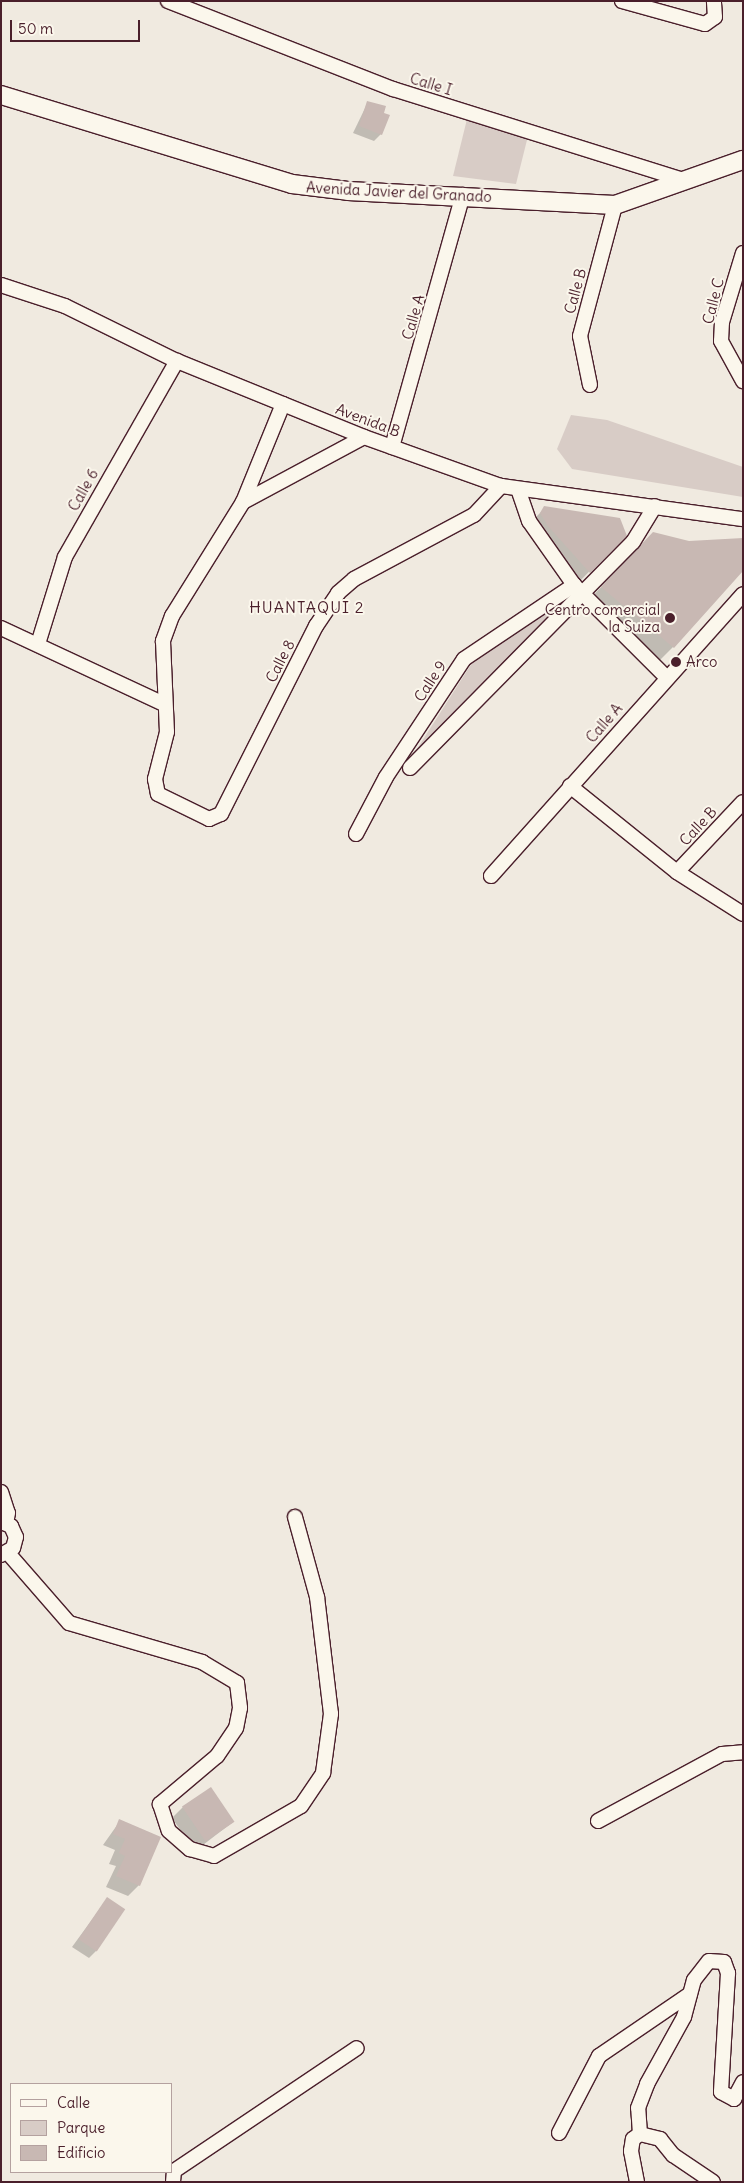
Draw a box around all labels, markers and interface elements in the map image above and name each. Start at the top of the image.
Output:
scale bar [12,10,142,42]
text: 50 m [18,19,53,38]
street label: Calle I [408,69,454,99]
street label: Avenida Javier del Granado [306,178,492,206]
street label: Calle B [560,266,590,316]
street label: Calle C [699,276,727,326]
street label: Calle A [398,292,428,342]
street label: Avenida B [333,399,403,441]
street label: Calle 6 [64,466,102,514]
district label: HUANTAQUI 2 [248,597,366,617]
place label: Centro comercial la Suiza [545,600,660,635]
marker: Centro comercial la Suiza [664,612,676,624]
street label: Calle 8 [262,637,298,685]
place label: Arco [686,653,718,671]
marker: Arco [670,656,682,668]
street label: Calle 9 [410,657,450,705]
street label: Calle A [582,700,626,746]
street label: Calle B [676,803,720,849]
legend [10,2083,172,2173]
text: Calle [57,2093,90,2112]
text: Parque [57,2118,105,2137]
text: Edificio [57,2143,105,2162]

